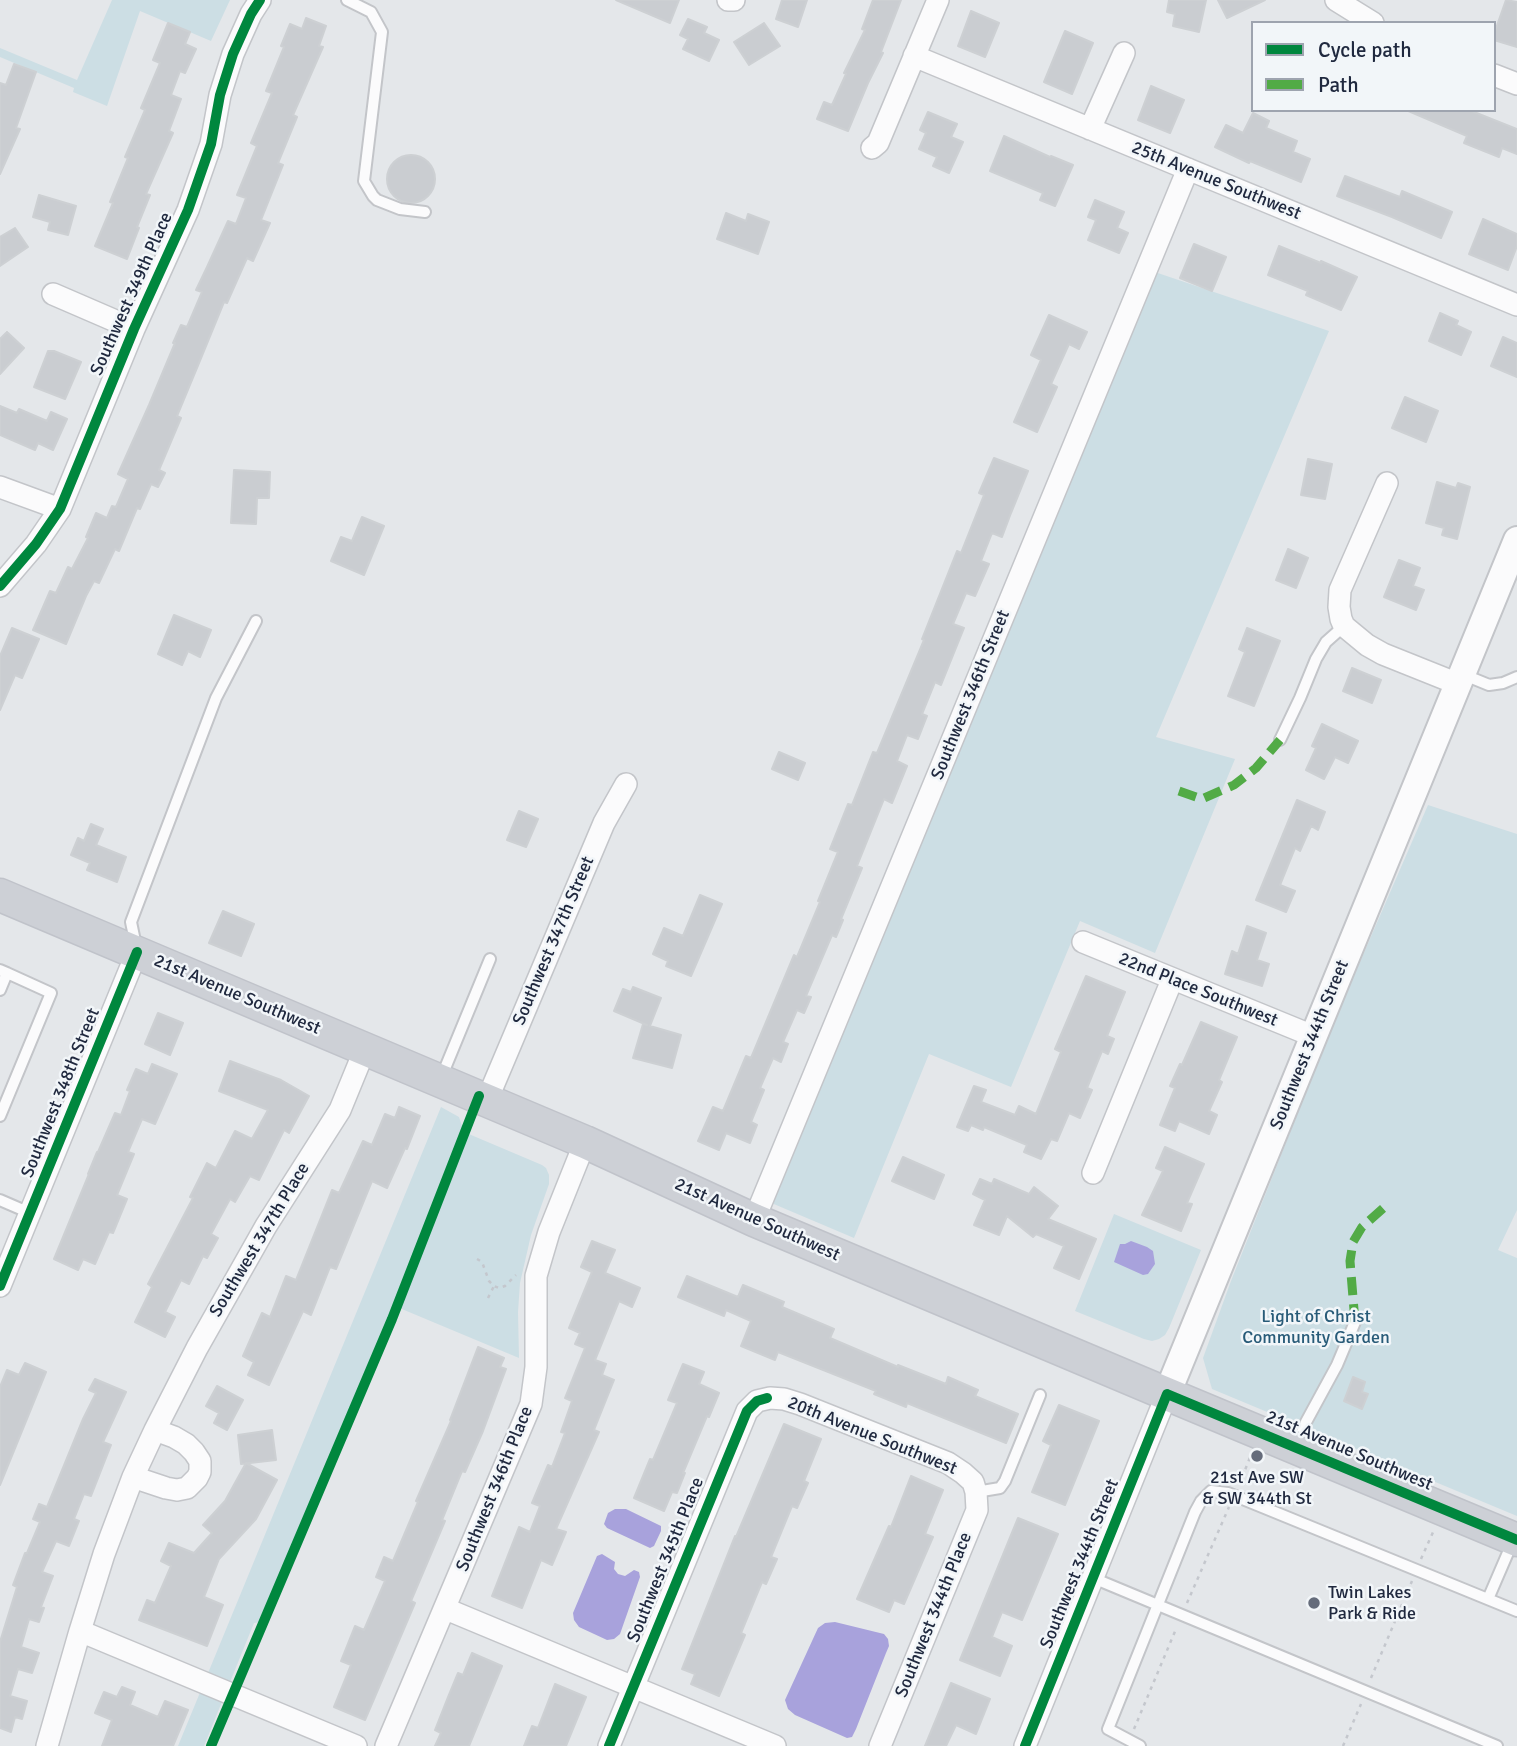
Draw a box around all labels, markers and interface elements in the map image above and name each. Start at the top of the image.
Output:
legend [1251,21,1496,112]
text: Cycle path [1318,37,1412,63]
text: Path [1318,72,1359,98]
street label: 25th Avenue Southwest [1128,137,1304,225]
street label: Southwest 349th Place [86,209,178,379]
street label: Southwest 346th Street [927,607,1015,783]
street label: Southwest 347th Street [509,853,599,1029]
street label: 22nd Place Southwest [1115,948,1281,1032]
street label: 21st Avenue Southwest [150,950,324,1040]
street label: Southwest 344th Street [1266,957,1354,1133]
street label: Southwest 348th Street [17,1005,105,1181]
street label: Southwest 347th Place [205,1159,315,1321]
street label: 21st Avenue Southwest [671,1174,843,1266]
park label: Light of Christ Community Garden [1242,1306,1390,1348]
street label: 20th Avenue Southwest [784,1392,960,1480]
street label: Southwest 346th Place [452,1403,538,1575]
street label: 21st Avenue Southwest [1262,1406,1436,1496]
marker: 21st Ave SW & SW 344th St [1249,1448,1265,1464]
place label: 21st Ave SW & SW 344th St [1202,1467,1312,1510]
street label: Southwest 345th Place [623,1474,709,1646]
street label: Southwest 344th Street [1036,1476,1124,1652]
street label: Southwest 344th Place [891,1529,977,1701]
place label: Twin Lakes Park & Ride [1328,1582,1416,1624]
marker: Twin Lakes Park & Ride [1306,1595,1322,1611]

